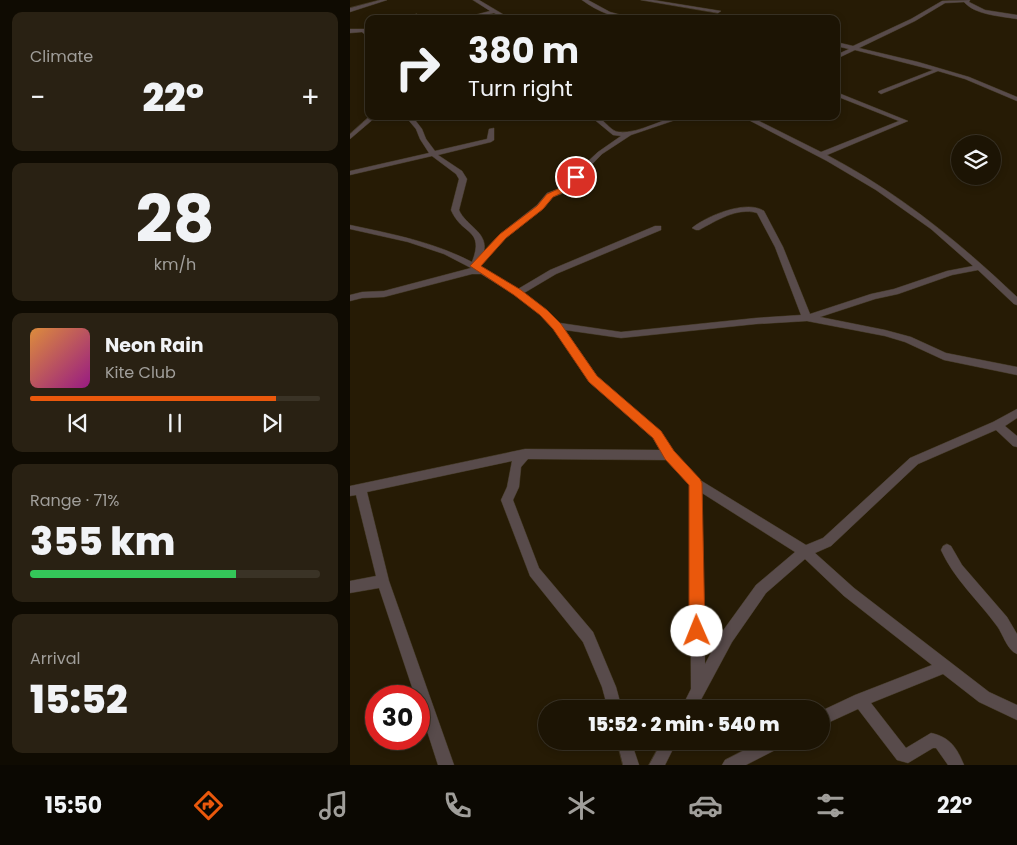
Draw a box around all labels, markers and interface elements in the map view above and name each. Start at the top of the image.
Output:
text: 380 m [468,26,579,75]
icon: right [385,35,450,100]
text: Climate [30,45,93,68]
text: 22° [142,71,204,124]
text: Turn right [468,73,573,104]
text: − [30,78,45,117]
text: + [301,78,320,117]
map controls [951,135,1001,185]
button: layers [951,135,1001,185]
pin [555,156,597,198]
icon: arrive [562,163,590,191]
text: 28 [135,174,215,265]
text: km/h [154,253,196,276]
text: Neon Rain [105,332,204,359]
text: Kite Club [105,361,176,384]
icon: previous [64,409,92,437]
icon: pause [161,409,189,437]
icon: next [258,409,286,437]
text: Range · 71% [30,489,119,512]
text: 355 km [30,515,175,568]
position arrow [670,604,722,656]
text: Arrival [30,647,80,670]
text: 15:52 [30,673,128,726]
speed limit sign: 30 [365,685,430,750]
text: 15:52 · 2 min · 540 m [588,711,780,738]
icon: directions [191,788,226,823]
icon: music [316,788,351,823]
icon: phone [440,788,475,823]
icon: climate [564,788,599,823]
icon: car [688,788,723,823]
icon: filters [813,788,848,823]
text: 15:50 [45,790,102,821]
text: 22° [937,790,972,821]

